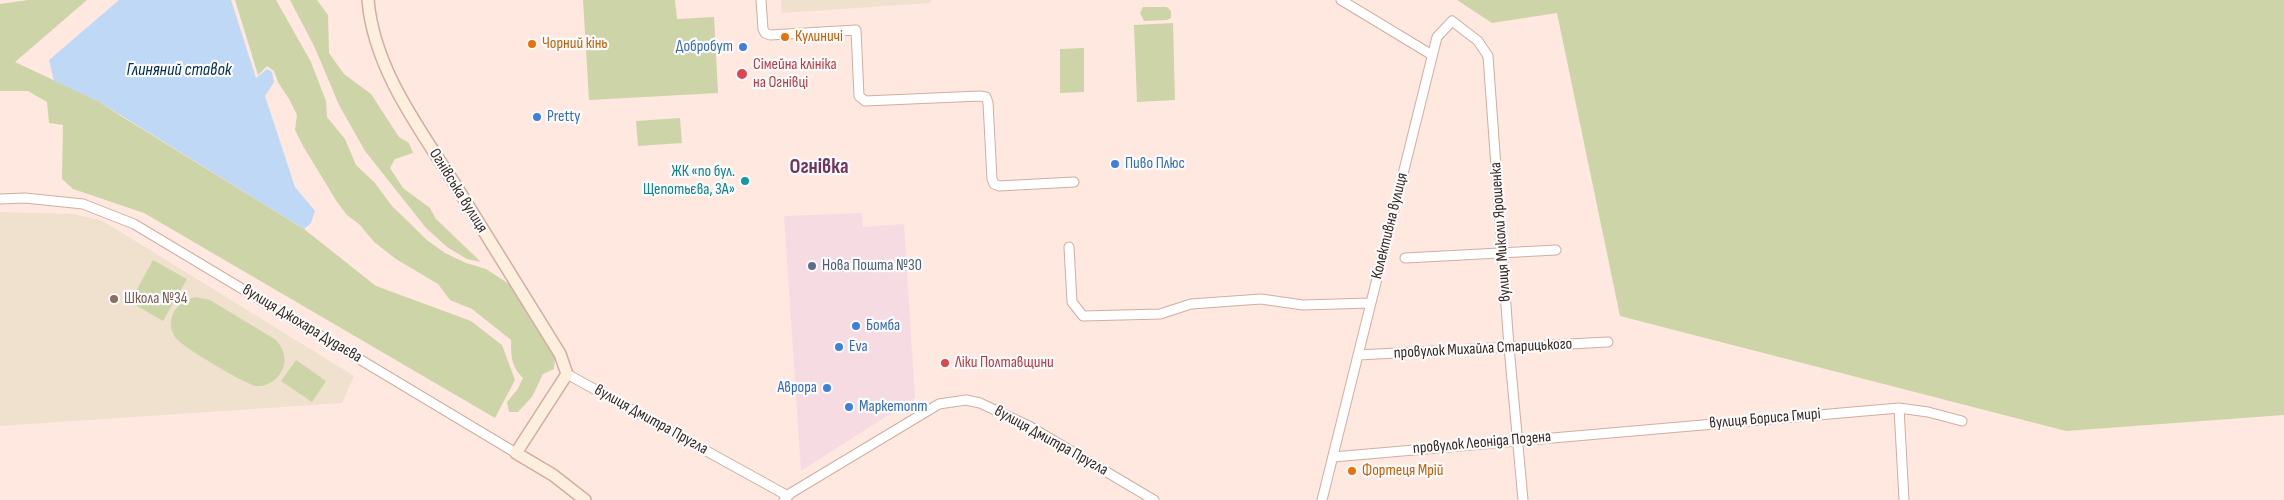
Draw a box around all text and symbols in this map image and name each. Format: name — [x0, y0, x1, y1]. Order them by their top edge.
place label: Кулиничі — [795, 27, 843, 47]
marker: Кулиничі — [779, 31, 791, 43]
place label: Чорний кінь — [542, 34, 608, 54]
place label: Добробут — [676, 37, 733, 57]
marker: Чорний кінь — [526, 38, 538, 50]
marker: Добробут — [737, 41, 749, 53]
place label: Сімейна клініка на Огнівці — [753, 55, 837, 93]
water label: Глиняний ставок — [127, 59, 231, 81]
marker: Сімейна клініка на Огнівці — [735, 67, 749, 81]
place label: Pretty — [547, 107, 580, 127]
marker: Pretty — [531, 111, 543, 123]
street label: Огнівська вулиця — [425, 145, 491, 237]
place label: Пиво Плюс — [1125, 154, 1185, 174]
district label: Огнівка — [789, 155, 849, 181]
marker: Пиво Плюс — [1109, 158, 1121, 170]
street label: вулиця Миколи Ярошенка — [1487, 161, 1515, 303]
place label: ЖК «по бул. Щепотьєва, 3А» — [643, 162, 735, 200]
street label: Колективна вулиця — [1368, 171, 1412, 281]
marker: ЖК «по бул. Щепотьєва, 3А» — [739, 175, 751, 187]
place label: Нова Пошта №30 — [822, 256, 922, 276]
marker: Нова Пошта №30 — [806, 260, 818, 272]
street label: вулиця Джохара Дудаєва — [239, 281, 365, 367]
place label: Школа №34 — [124, 289, 187, 309]
marker: Школа №34 — [108, 293, 120, 305]
place label: Бомба — [866, 316, 900, 336]
marker: Бомба — [850, 320, 862, 332]
street label: провулок Михайла Старицького — [1393, 335, 1573, 363]
place label: Eva — [849, 337, 868, 357]
marker: Eva — [833, 341, 845, 353]
place label: Ліки Полтавщини — [955, 353, 1054, 373]
marker: Ліки Полтавщини — [939, 357, 951, 369]
place label: Аврора — [778, 378, 817, 398]
street label: вулиця Дмитра Пругла — [591, 381, 711, 459]
marker: Аврора — [821, 382, 833, 394]
place label: Маркетопт — [859, 397, 928, 417]
marker: Маркетопт — [843, 401, 855, 413]
street label: вулиця Дмитра Пругла — [991, 402, 1111, 480]
street label: вулиця Бориса Гмирі — [1709, 405, 1821, 433]
street label: провулок Леоніда Позена — [1412, 427, 1552, 459]
place label: Фортеця Мрій — [1362, 461, 1444, 481]
marker: Фортеця Мрій — [1346, 465, 1358, 477]

